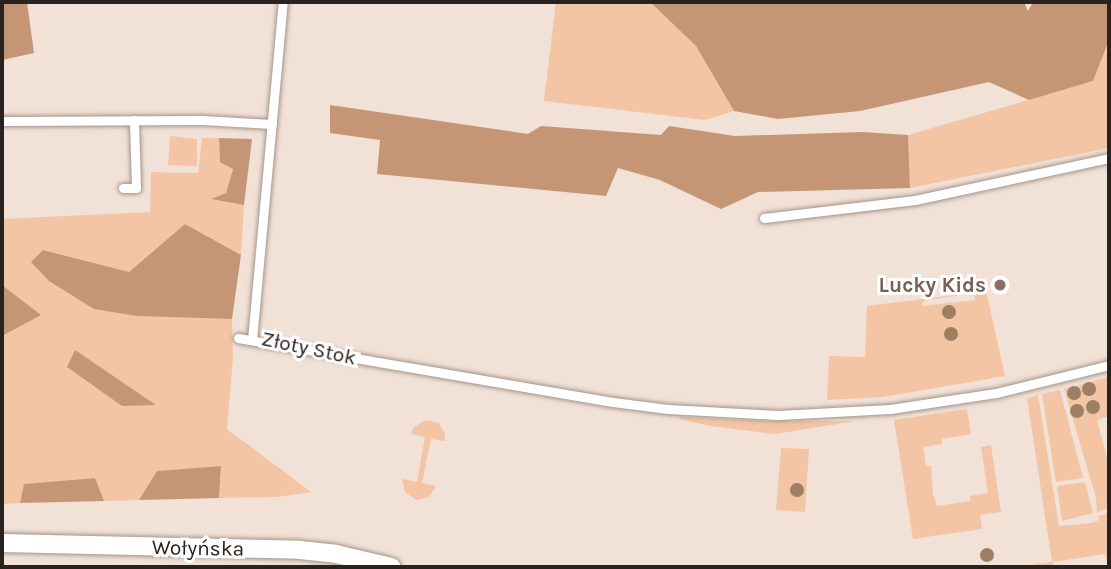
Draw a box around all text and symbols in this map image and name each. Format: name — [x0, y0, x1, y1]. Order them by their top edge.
place label: Lucky Kids — [879, 272, 986, 298]
marker: Lucky Kids — [992, 277, 1008, 293]
street label: Złoty Stok — [259, 326, 359, 370]
street label: Wołyńska — [152, 535, 244, 561]

